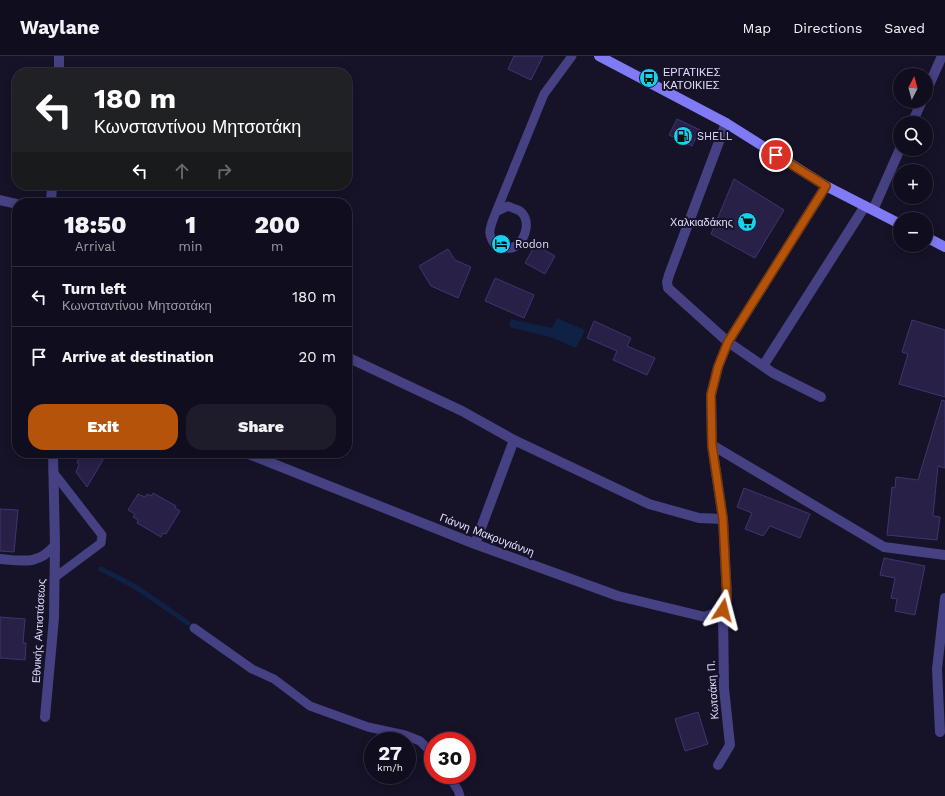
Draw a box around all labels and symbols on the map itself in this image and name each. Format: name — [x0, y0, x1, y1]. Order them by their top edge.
place label: ΕΡΓΑΤΙΚΕΣ ΚΑΤΟΙΚΙΕΣ — [663, 66, 721, 92]
bus stop icon: ΕΡΓΑΤΙΚΕΣ ΚΑΤΟΙΚΙΕΣ — [638, 67, 660, 89]
north arrow — [893, 68, 933, 108]
fuel station icon: SHELL — [672, 125, 694, 147]
place label: SHELL — [697, 130, 733, 143]
pin — [759, 138, 793, 172]
supermarket icon: Χαλκιαδάκης — [736, 211, 758, 233]
place label: Χαλκιαδάκης — [670, 216, 733, 229]
hotel icon: Rodon — [490, 233, 512, 255]
place label: Rodon — [515, 238, 549, 251]
street label: Γιάννη Μακρυγιάννη — [438, 511, 536, 559]
street label: Εθνικής Αντιστάσεως — [30, 579, 48, 683]
position arrow — [702, 589, 744, 631]
street label: Κωτσάκη Π. — [704, 660, 722, 720]
speed limit sign: 30 — [424, 732, 476, 784]

